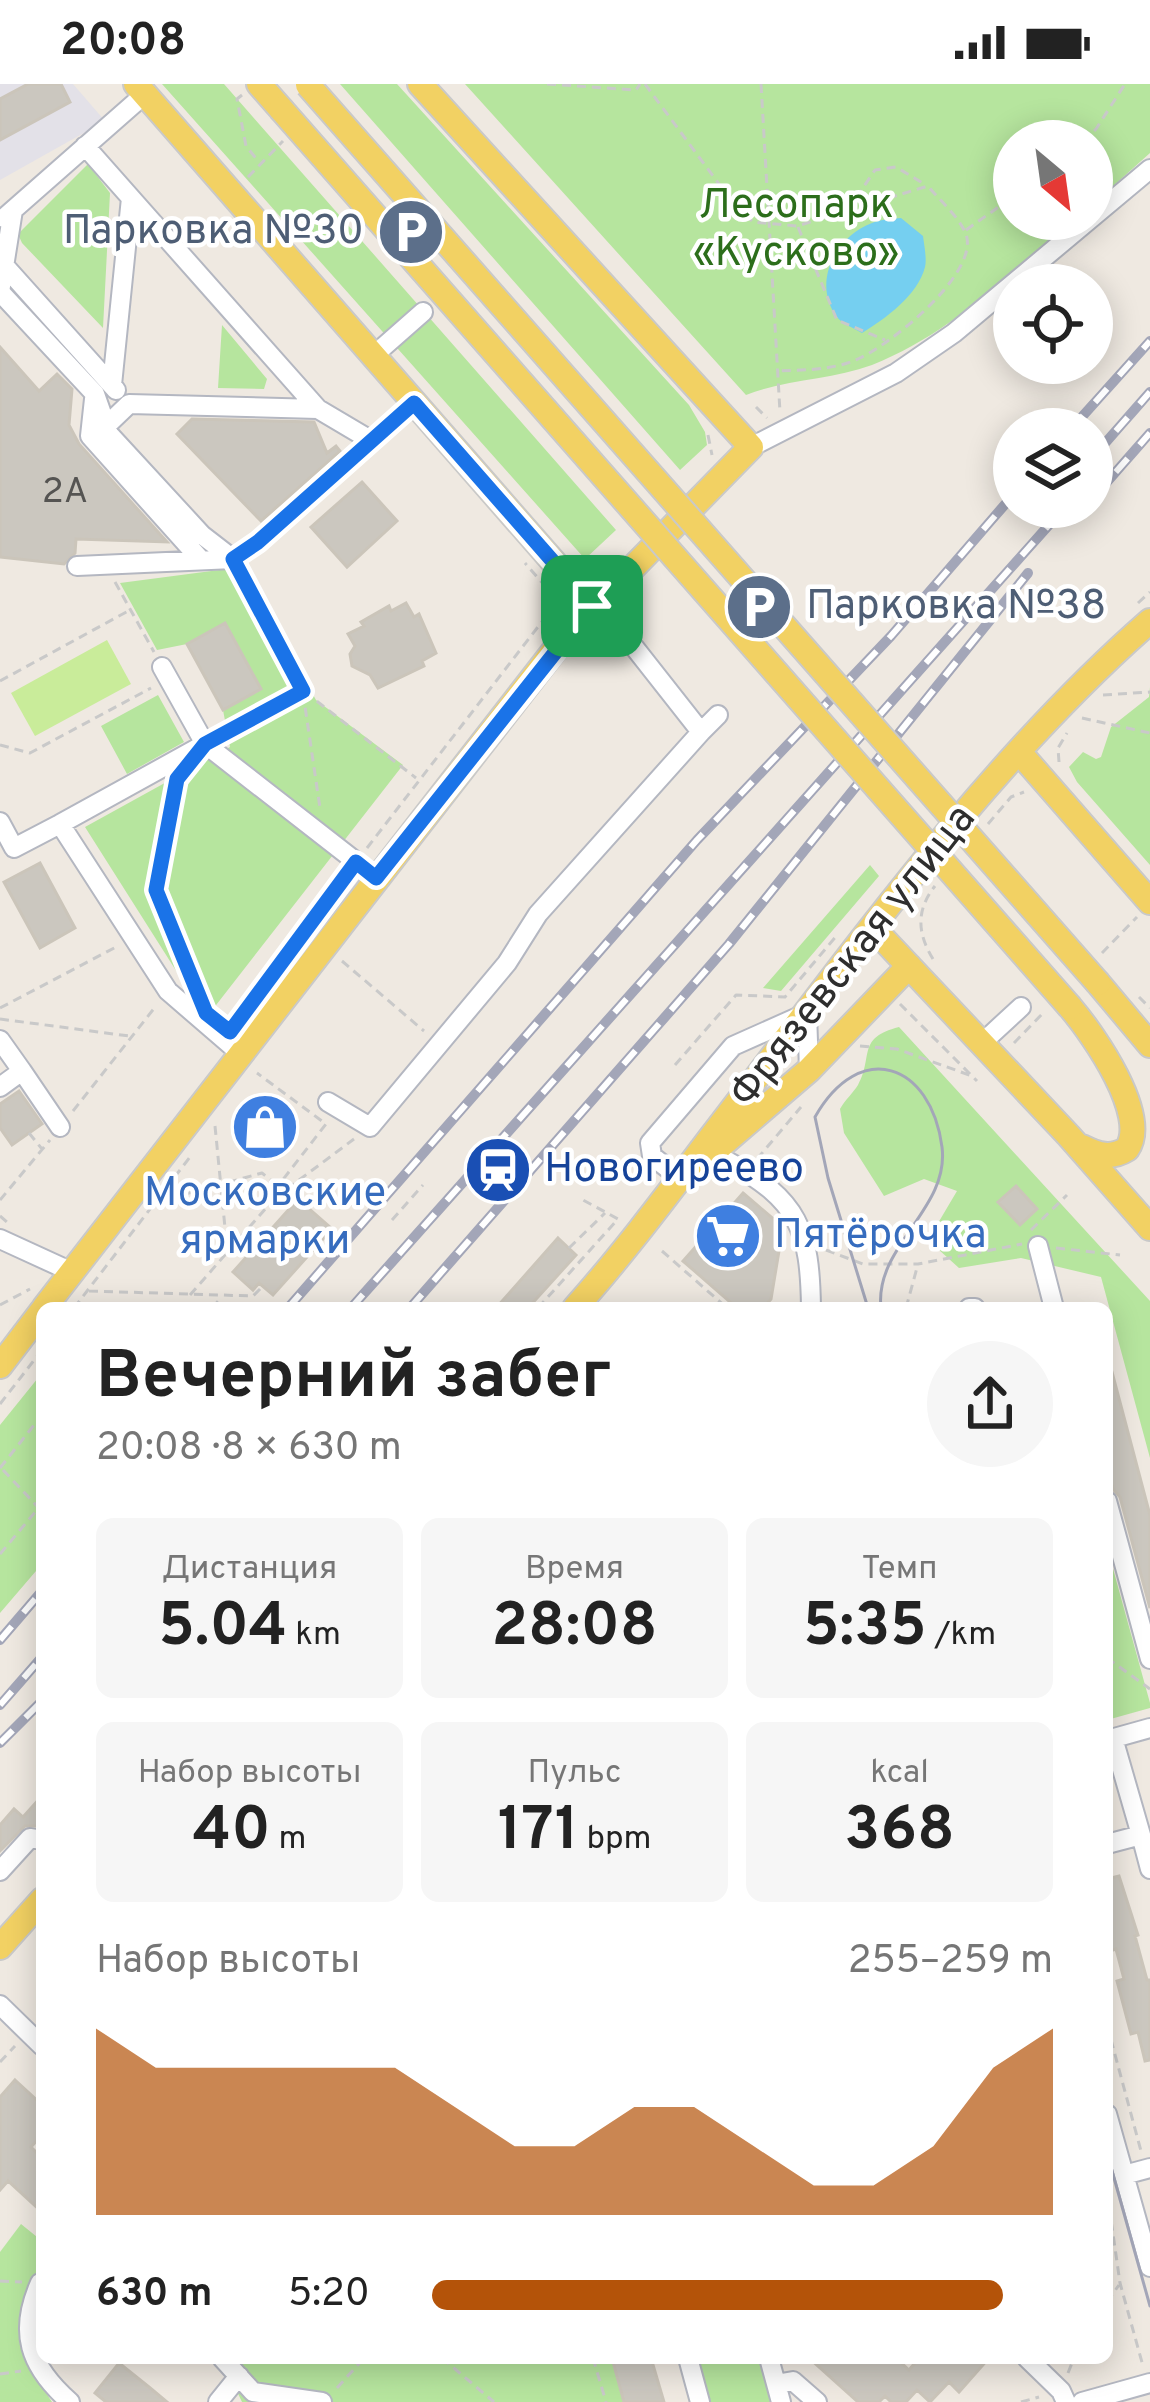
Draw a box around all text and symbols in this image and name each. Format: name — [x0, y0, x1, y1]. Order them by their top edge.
text: 20:08 — [60, 14, 186, 71]
north arrow — [993, 120, 1113, 240]
map controls — [993, 120, 1113, 528]
park label: Лесопарк «Кусково» — [693, 180, 899, 281]
parking icon: Парковка №30 — [376, 197, 446, 267]
place label: Парковка №30 — [63, 206, 364, 259]
button: locate — [993, 264, 1113, 384]
button: layers — [993, 408, 1113, 528]
house number: 2А — [42, 470, 88, 516]
pin — [541, 555, 643, 657]
parking icon: Парковка №38 — [724, 572, 794, 642]
icon: arrive — [559, 573, 625, 639]
place label: Парковка №38 — [806, 581, 1107, 634]
street label: Фрязевская улица — [719, 795, 989, 1119]
shop icon: Московские ярмарки — [230, 1092, 300, 1162]
station icon: Новогиреево — [463, 1135, 533, 1205]
place label: Новогиреево — [544, 1144, 804, 1197]
place label: Московские ярмарки — [144, 1168, 386, 1269]
supermarket icon: Пятёрочка — [693, 1201, 763, 1271]
place label: Пятёрочка — [774, 1210, 987, 1263]
text: Вечерний забег — [96, 1338, 611, 1421]
button: share — [927, 1341, 1053, 1467]
text: 20:08 · 8 × 630 m — [96, 1425, 402, 1474]
text: Дистанция — [162, 1549, 337, 1591]
text: Время — [525, 1549, 624, 1591]
text: Темп — [862, 1549, 937, 1591]
text: 5.04 — [158, 1591, 287, 1667]
text: 28:08 — [491, 1591, 658, 1667]
text: 5:35 — [803, 1591, 927, 1667]
text: km — [287, 1615, 341, 1657]
text: /km — [927, 1615, 996, 1657]
text: Набор высоты — [138, 1753, 361, 1795]
text: Пульс — [527, 1753, 622, 1795]
text: kcal — [870, 1753, 929, 1795]
text: 40 — [193, 1795, 271, 1871]
text: 171 — [498, 1795, 579, 1871]
text: 368 — [844, 1795, 955, 1871]
text: m — [271, 1819, 306, 1861]
text: bpm — [579, 1819, 651, 1861]
text: Набор высоты — [96, 1938, 360, 1987]
text: 255–259 m — [848, 1938, 1053, 1987]
text: 630 m — [96, 2271, 212, 2320]
text: 5:20 — [288, 2271, 370, 2320]

